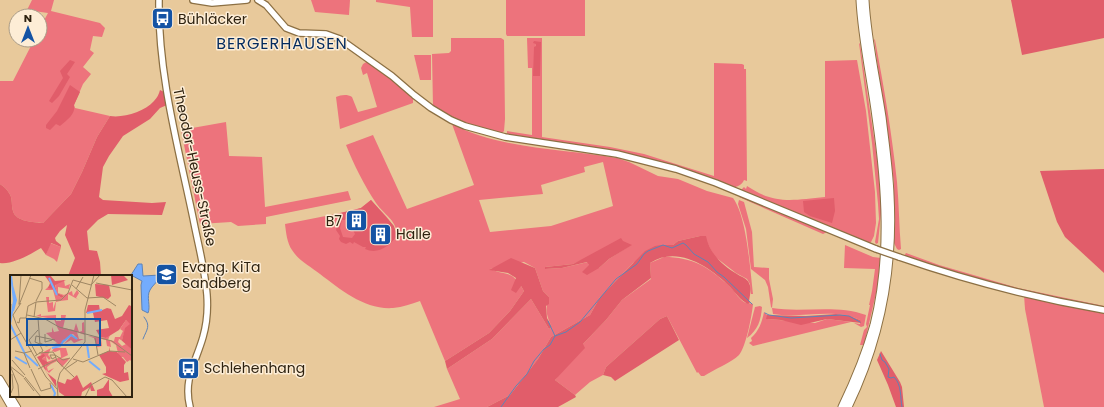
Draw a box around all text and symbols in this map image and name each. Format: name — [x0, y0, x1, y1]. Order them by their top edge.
bus stop icon: Bühläcker — [149, 6, 175, 32]
north arrow — [8, 8, 48, 48]
place label: Bühläcker — [178, 9, 247, 29]
text: N — [24, 10, 32, 26]
district label: BERGERHAUSEN — [216, 32, 348, 55]
street label: Theodor-Heuss-Straße — [168, 86, 222, 248]
building icon: B7 — [344, 208, 370, 234]
place label: B7 — [326, 211, 342, 231]
building icon: Halle — [367, 221, 393, 247]
place label: Halle — [396, 224, 431, 244]
place label: Evang. KiTa Sandberg — [182, 257, 260, 293]
school or university icon: Evang. KiTa Sandberg — [154, 262, 180, 288]
inset map — [10, 275, 132, 397]
bus stop icon: Schlehenhang — [175, 355, 201, 381]
place label: Schlehenhang — [204, 358, 305, 378]

